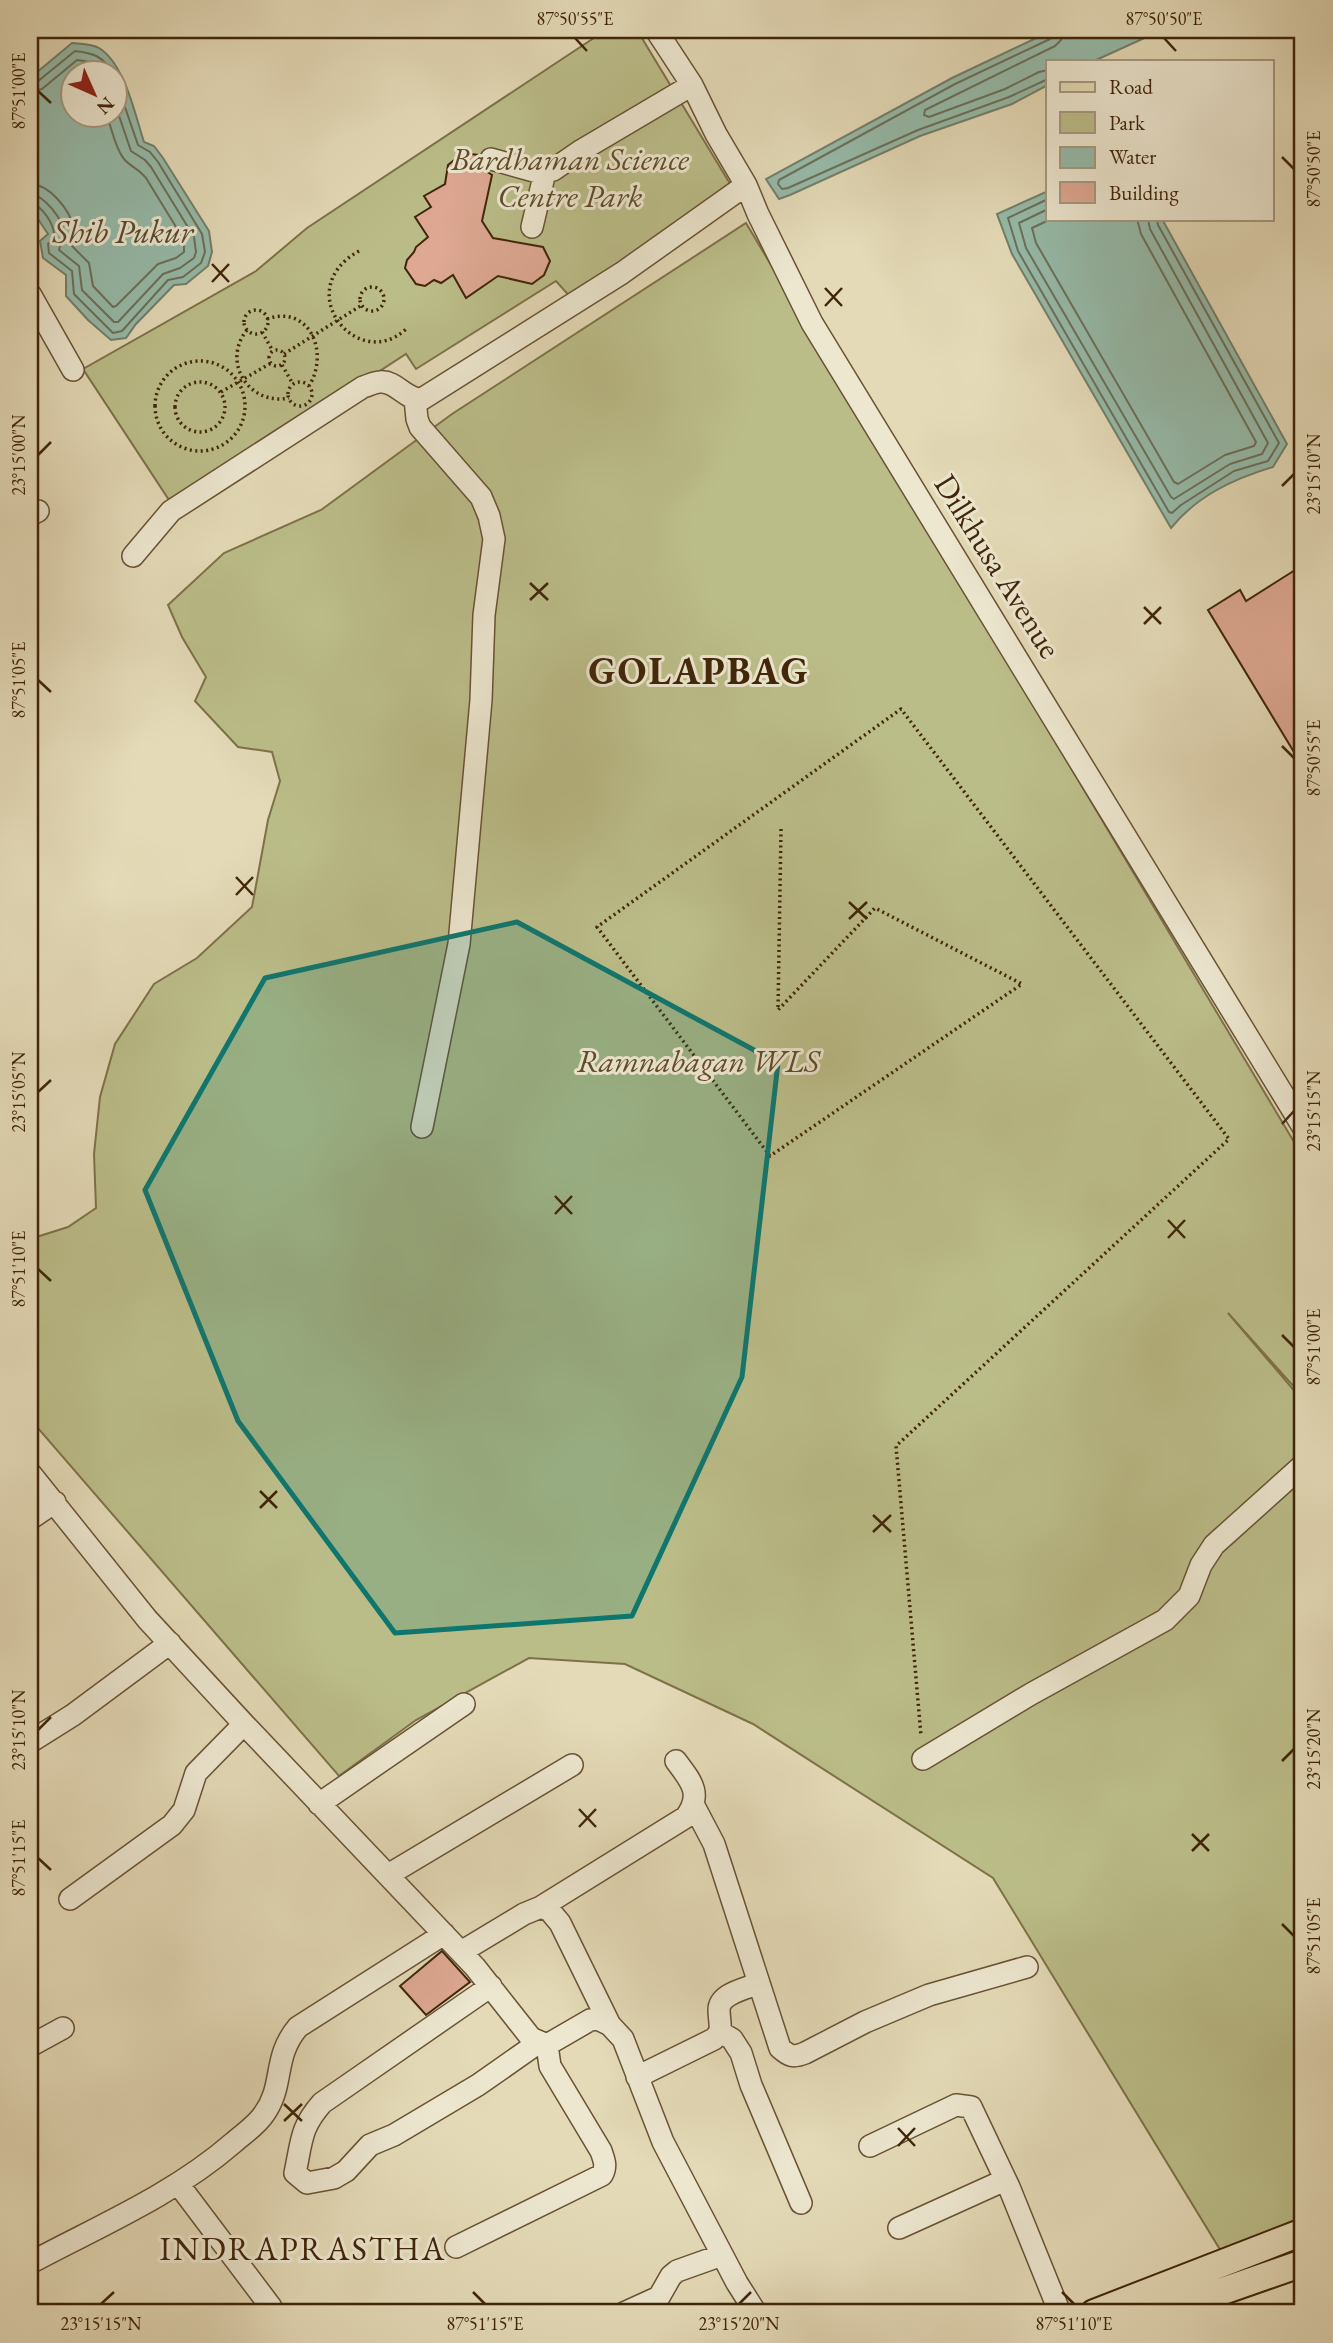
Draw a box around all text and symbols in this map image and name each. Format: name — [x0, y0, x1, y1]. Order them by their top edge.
text: 87°50'55"E — [537, 7, 613, 30]
text: 87°50'50"E — [1126, 7, 1202, 30]
text: 87°51'00"E — [7, 53, 30, 129]
north arrow — [60, 60, 130, 130]
legend — [1046, 60, 1274, 220]
text: Road — [1109, 73, 1153, 100]
text: N — [91, 91, 120, 120]
text: Park — [1109, 109, 1146, 136]
text: 87°50'50"E — [1302, 131, 1325, 207]
park label: Bardhaman Science Centre Park — [450, 138, 690, 217]
text: Water — [1109, 143, 1156, 170]
text: Building — [1109, 179, 1179, 206]
water label: Shib Pukur — [52, 210, 195, 253]
text: 23°15'00"N — [7, 414, 30, 495]
text: 23°15'10"N — [1302, 433, 1325, 514]
street label: Dilkhusa Avenue — [925, 466, 1071, 666]
text: 87°51'05"E — [7, 642, 30, 718]
district label: GOLAPBAG — [588, 646, 810, 695]
text: 87°50'55"E — [1302, 720, 1325, 796]
park label: Ramnabagan WLS — [577, 1040, 821, 1082]
text: 23°15'05"N — [7, 1051, 30, 1132]
text: 23°15'15"N — [1302, 1070, 1325, 1151]
text: 87°51'10"E — [7, 1231, 30, 1307]
text: 87°51'00"E — [1302, 1309, 1325, 1385]
text: 23°15'10"N — [7, 1689, 30, 1770]
text: 23°15'20"N — [1302, 1708, 1325, 1789]
text: 87°51'15"E — [7, 1820, 30, 1896]
text: 87°51'05"E — [1302, 1898, 1325, 1974]
district label: INDRAPRASTHA — [160, 2227, 446, 2270]
text: 23°15'15"N — [61, 2312, 142, 2335]
text: 87°51'15"E — [447, 2312, 523, 2335]
text: 23°15'20"N — [699, 2312, 780, 2335]
text: 87°51'10"E — [1036, 2312, 1112, 2335]

